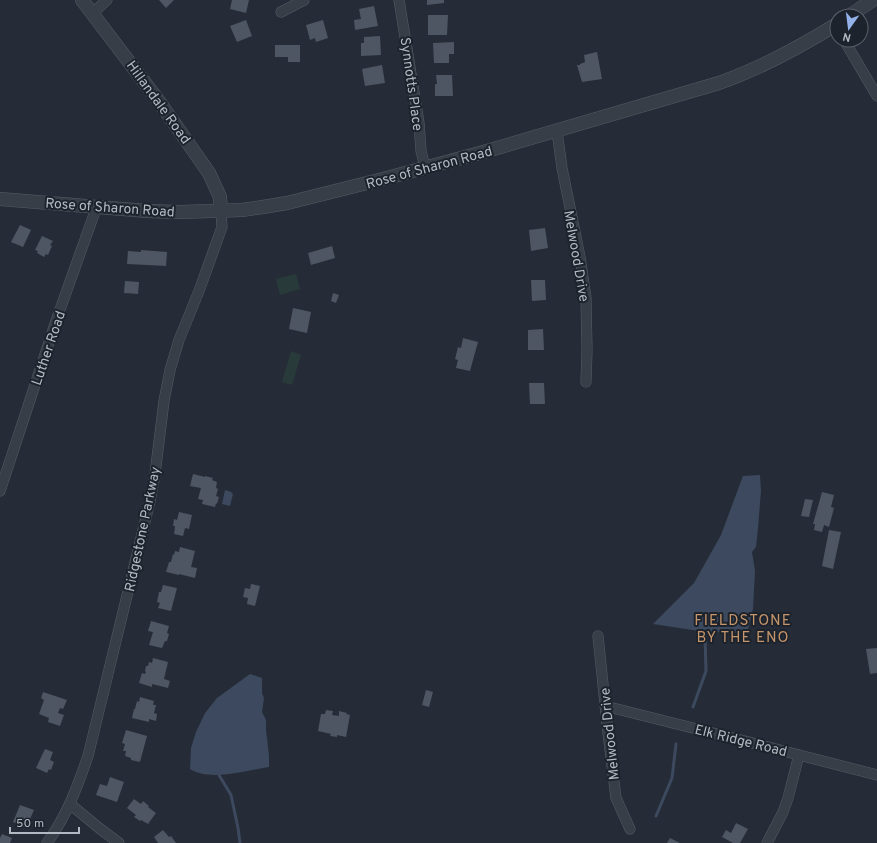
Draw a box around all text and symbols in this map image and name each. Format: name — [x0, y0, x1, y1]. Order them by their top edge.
north arrow — [829, 8, 869, 48]
text: N — [841, 29, 852, 44]
street label: Synnotts Place — [396, 36, 425, 132]
street label: Hillandale Road — [122, 58, 194, 148]
street label: Rose of Sharon Road — [364, 143, 494, 193]
street label: Rose of Sharon Road — [45, 195, 175, 222]
street label: Melwood Drive — [559, 209, 592, 303]
street label: Luther Road — [29, 309, 70, 388]
street label: Ridgestone Parkway — [122, 465, 165, 593]
district label: FIELDSTONE BY THE ENO — [694, 612, 792, 648]
street label: Melwood Drive — [597, 687, 624, 781]
street label: Elk Ridge Road — [693, 722, 789, 761]
scale bar — [10, 809, 79, 835]
text: 50 m — [16, 816, 44, 832]

